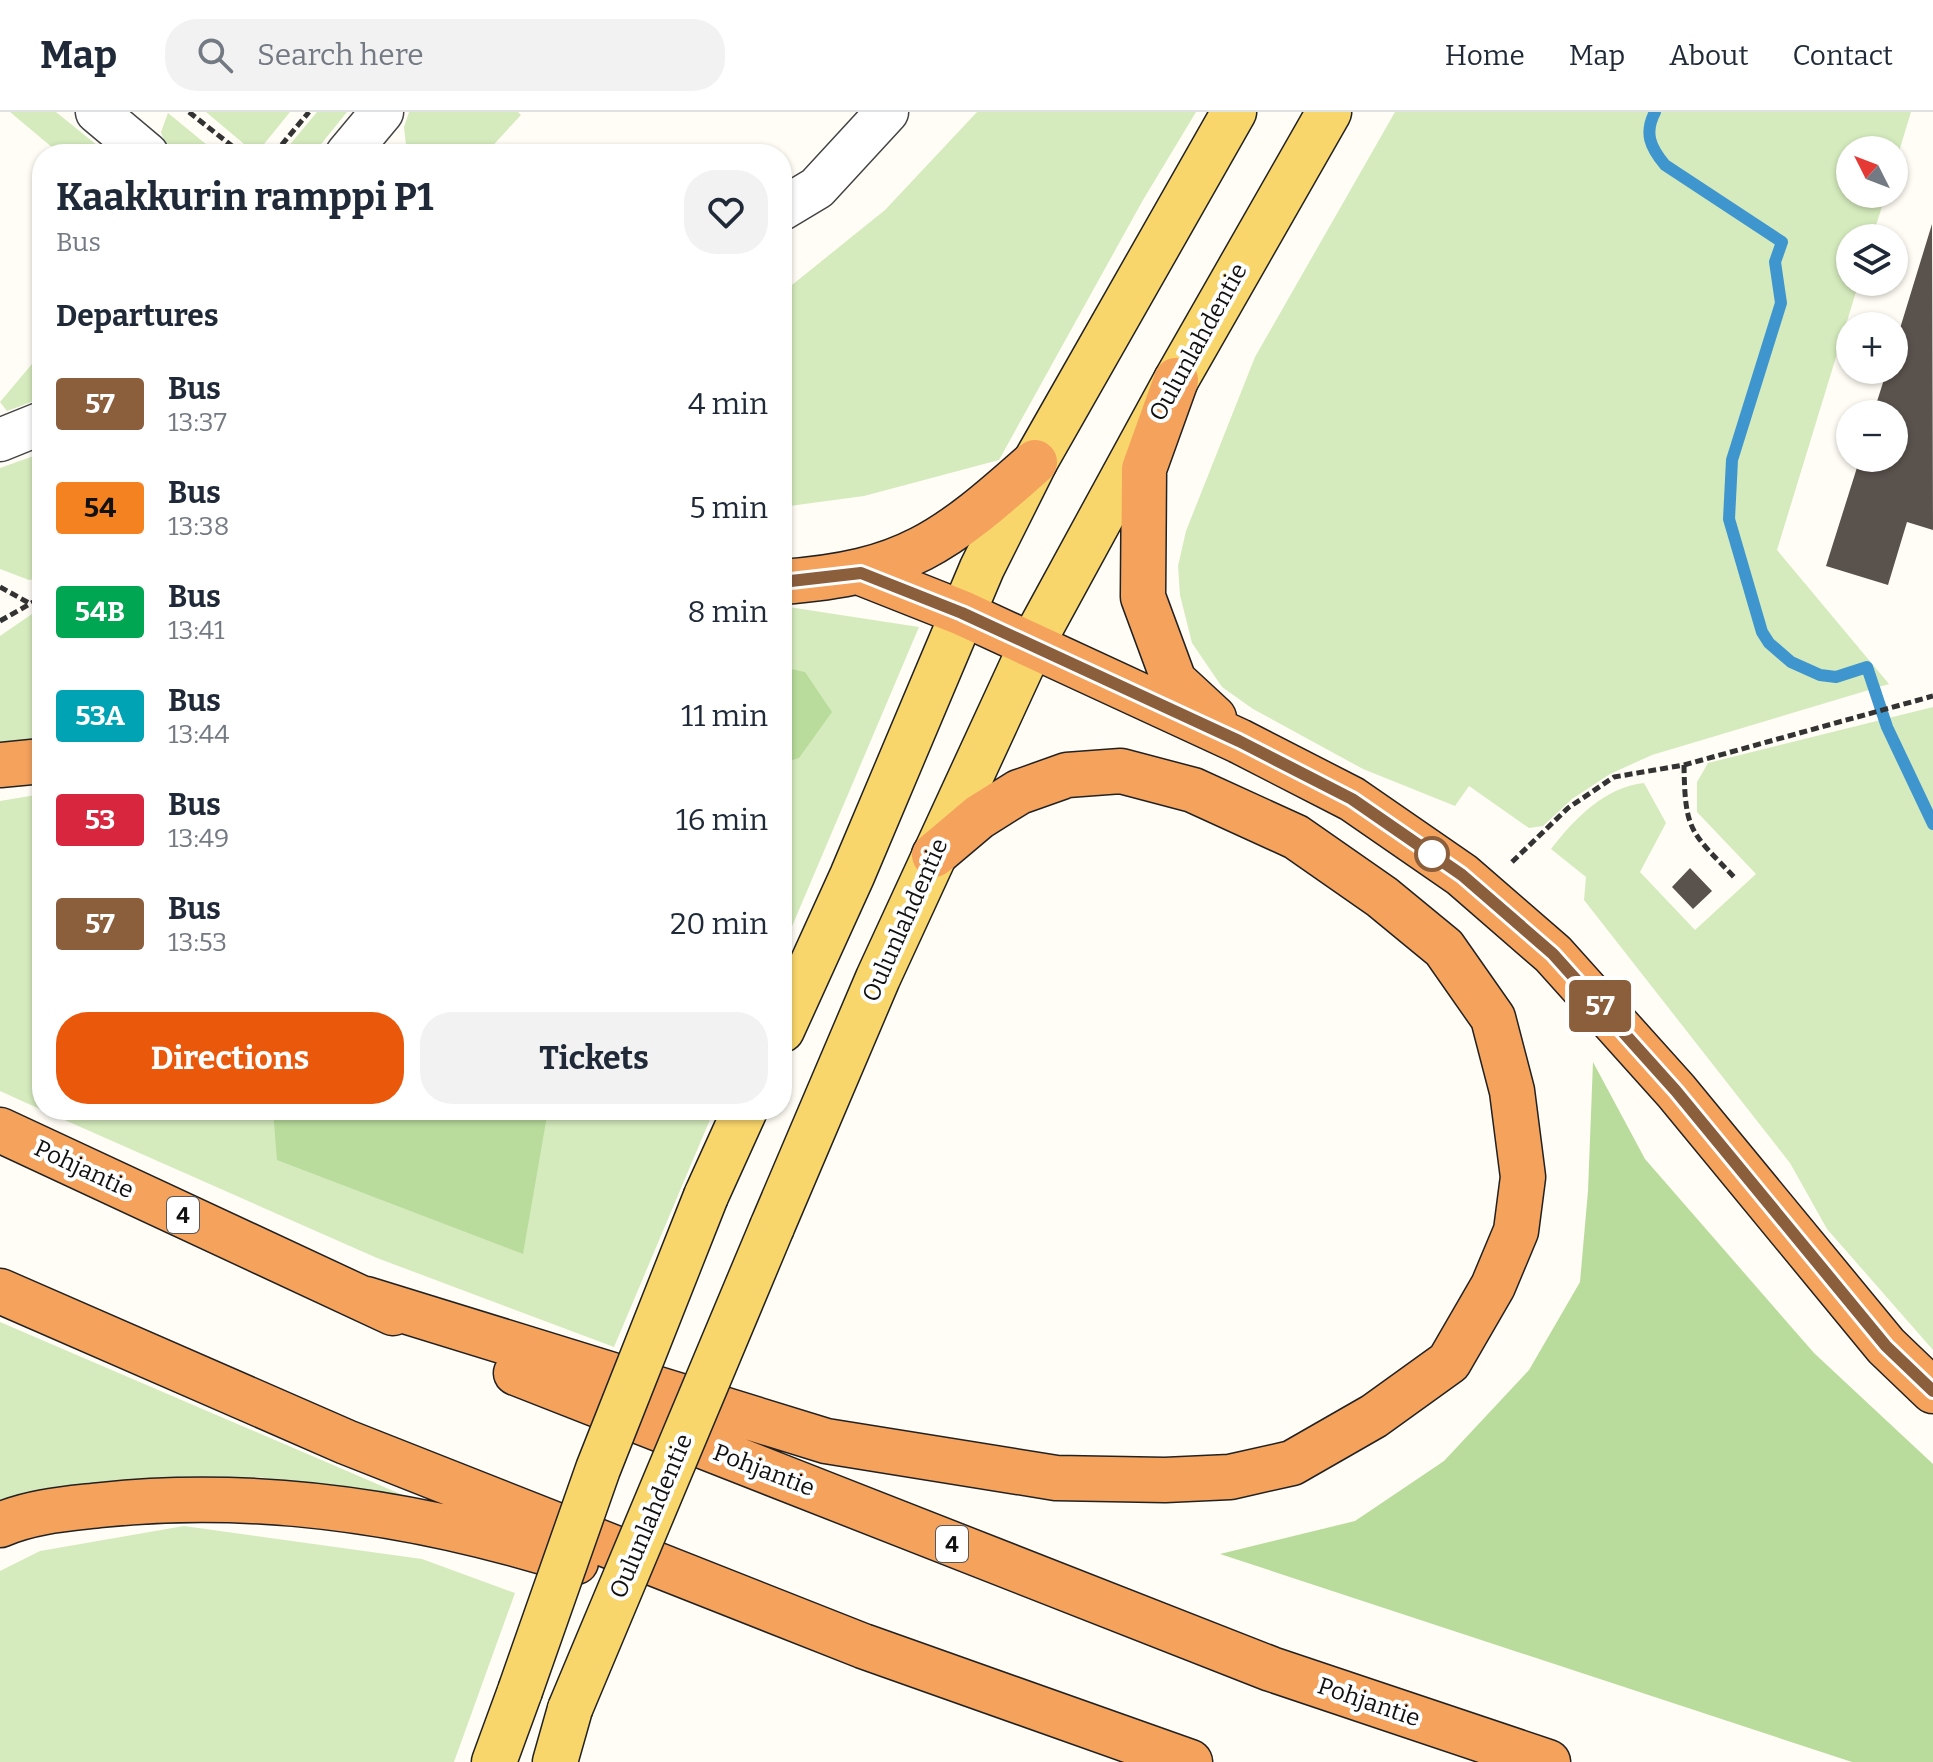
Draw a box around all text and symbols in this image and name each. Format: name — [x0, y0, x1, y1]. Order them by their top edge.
search box — [165, 19, 725, 91]
text: Map — [40, 32, 117, 78]
icon: search — [193, 33, 237, 77]
text: Search here — [257, 37, 424, 73]
text: Home — [1445, 39, 1525, 72]
text: Map — [1569, 39, 1625, 72]
text: About — [1669, 39, 1749, 72]
text: Contact — [1793, 39, 1893, 72]
north arrow — [1836, 136, 1908, 208]
map controls — [1836, 136, 1908, 472]
button: heart — [684, 170, 768, 254]
text: Kaakkurin ramppi P1 — [56, 174, 433, 220]
button: layers — [1836, 224, 1908, 296]
text: Bus — [56, 227, 101, 258]
street label: Oulunlahdentie — [1143, 258, 1253, 426]
text: Departures — [56, 298, 219, 334]
button: + — [1836, 312, 1908, 384]
text: Bus — [168, 371, 221, 407]
text: 4 min — [688, 386, 768, 422]
text: 57 — [85, 387, 115, 420]
button: − — [1836, 400, 1908, 472]
text: 13:37 — [168, 407, 227, 438]
text: Bus — [168, 475, 221, 511]
text: 5 min — [689, 490, 768, 526]
text: 54 — [84, 491, 116, 524]
text: 13:38 — [168, 511, 229, 542]
text: Bus — [168, 579, 221, 615]
text: 8 min — [687, 594, 768, 630]
text: 54B — [75, 595, 125, 628]
text: 13:41 — [168, 615, 225, 646]
text: Bus — [168, 683, 221, 719]
text: 11 min — [681, 698, 768, 734]
text: 53A — [75, 699, 125, 732]
text: 13:44 — [168, 719, 229, 750]
text: Bus — [168, 787, 221, 823]
text: 16 min — [676, 802, 768, 838]
text: 53 — [85, 803, 115, 836]
text: 13:49 — [168, 823, 229, 854]
street label: Oulunlahdentie — [856, 834, 954, 1006]
unlabelled marker — [1415, 837, 1449, 871]
text: Bus — [168, 891, 221, 927]
text: 20 min — [670, 906, 768, 942]
text: 57 — [85, 907, 115, 940]
text: 13:53 — [168, 927, 227, 958]
line badge: 57 — [1564, 980, 1636, 1032]
text: 57 — [1585, 989, 1615, 1022]
button: Directions — [56, 1012, 404, 1104]
button: Tickets — [420, 1012, 768, 1104]
street label: Pohjantie — [30, 1134, 138, 1204]
road number: 4 — [167, 1197, 199, 1233]
street label: Oulunlahdentie — [604, 1430, 698, 1602]
street label: Pohjantie — [709, 1438, 819, 1502]
road number: 4 — [936, 1526, 968, 1562]
street label: Pohjantie — [1314, 1671, 1424, 1733]

